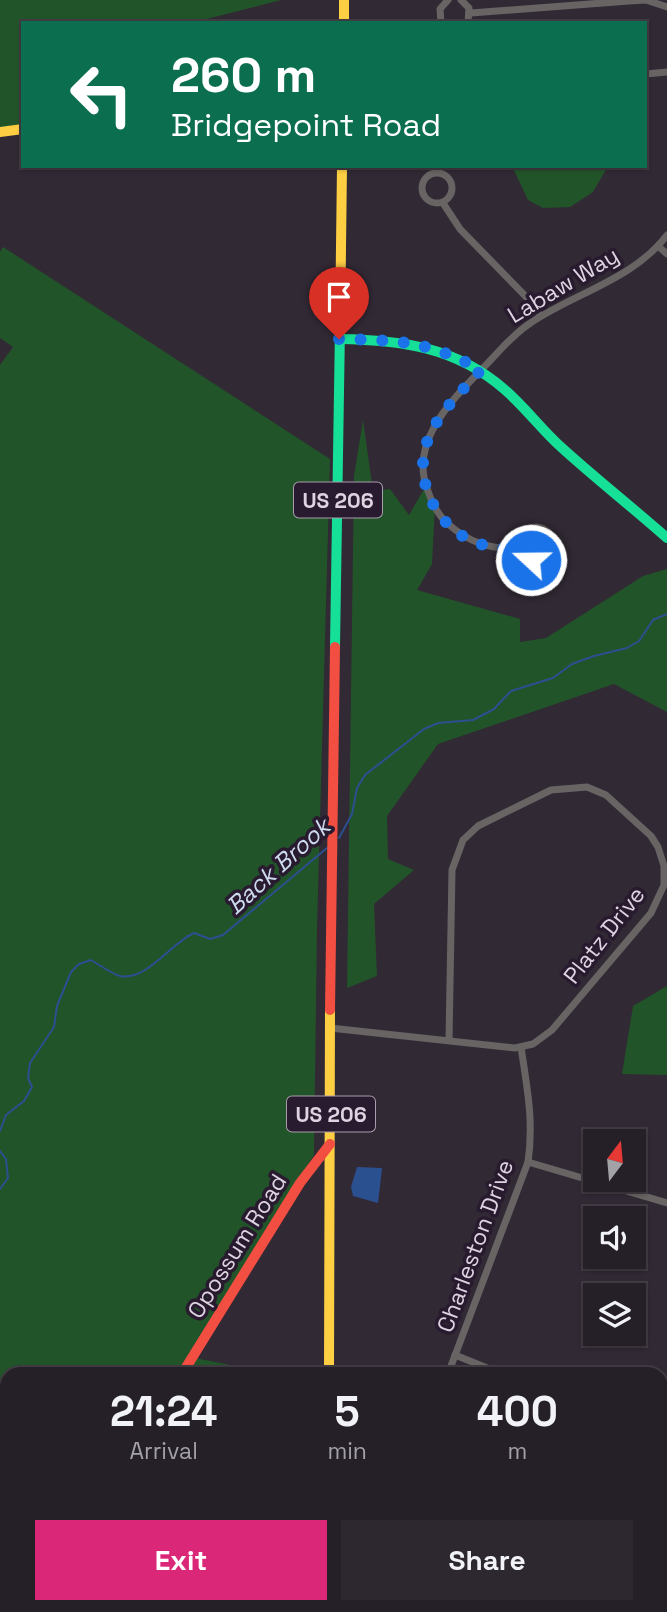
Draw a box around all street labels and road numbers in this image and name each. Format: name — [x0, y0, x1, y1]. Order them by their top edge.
street label: Labaw Way — [502, 240, 624, 330]
road number: US 206 — [294, 482, 382, 518]
street label: Platz Drive — [557, 880, 651, 990]
road number: US 206 — [287, 1096, 375, 1132]
street label: Charleston Drive — [430, 1156, 520, 1336]
street label: Opossum Road — [181, 1168, 293, 1324]

